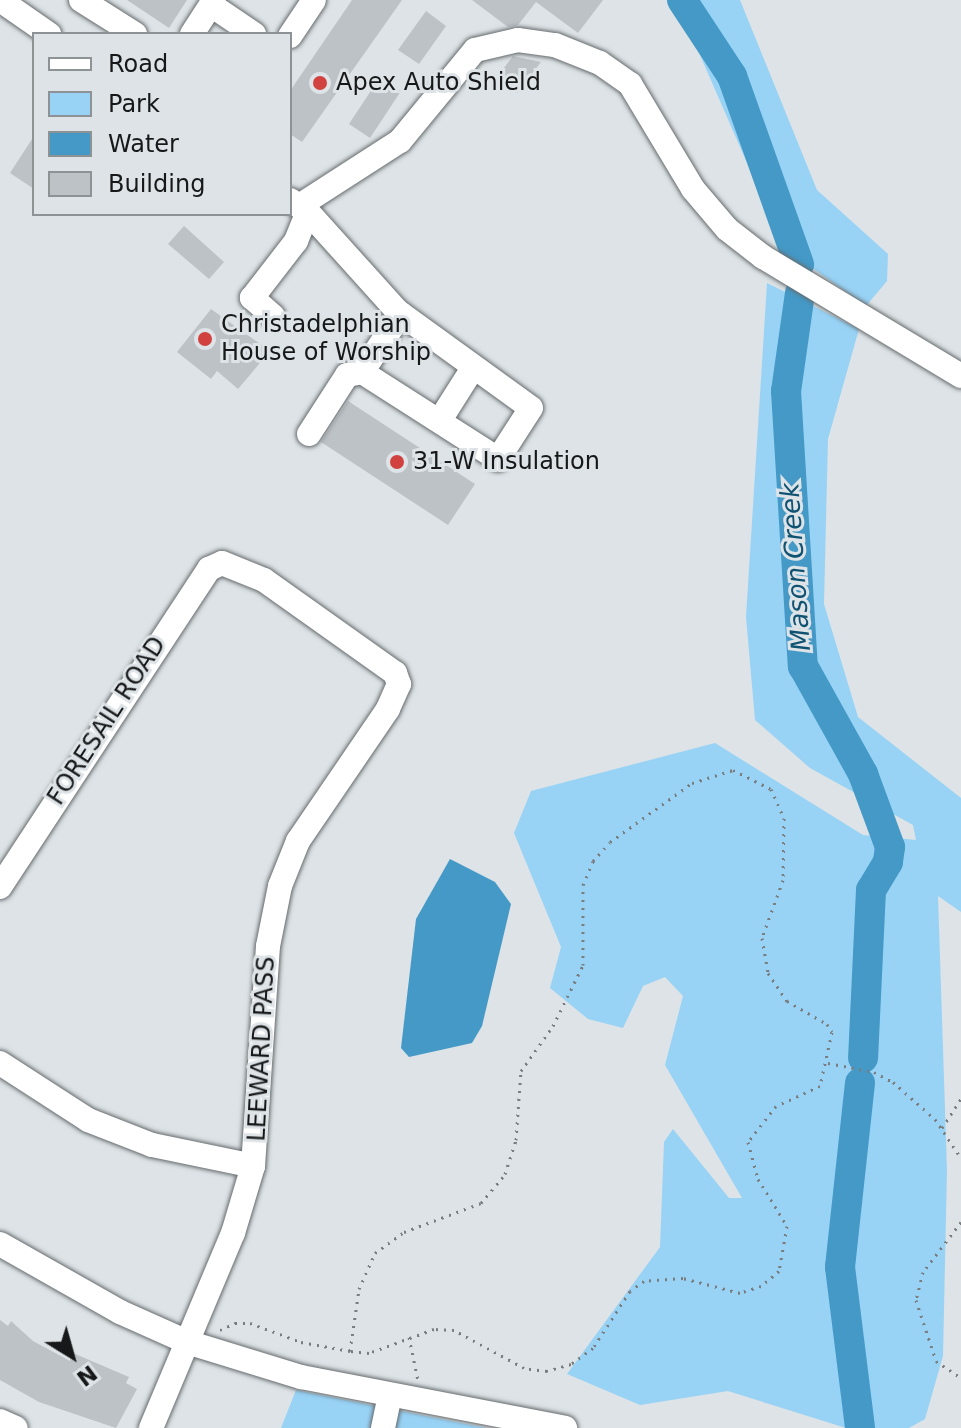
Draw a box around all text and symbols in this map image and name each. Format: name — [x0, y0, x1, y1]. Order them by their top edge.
legend — [32, 32, 292, 216]
text: Road — [108, 50, 168, 78]
place label: Apex Auto Shield — [336, 69, 541, 97]
marker: Apex Auto Shield — [311, 74, 329, 92]
text: Park — [108, 90, 160, 118]
text: Water — [108, 130, 179, 158]
text: Building — [108, 170, 205, 198]
place label: Christadelphian House of Worship — [221, 311, 431, 367]
marker: Christadelphian House of Worship — [196, 330, 214, 348]
place label: 31-W Insulation — [413, 448, 600, 476]
marker: 31-W Insulation — [388, 453, 406, 471]
water label: Mason Creek — [775, 482, 817, 652]
street label: FORESAIL ROAD — [42, 631, 172, 811]
street label: LEEWARD PASS — [243, 956, 281, 1142]
north arrow — [32, 1316, 112, 1396]
text: N — [72, 1360, 102, 1391]

